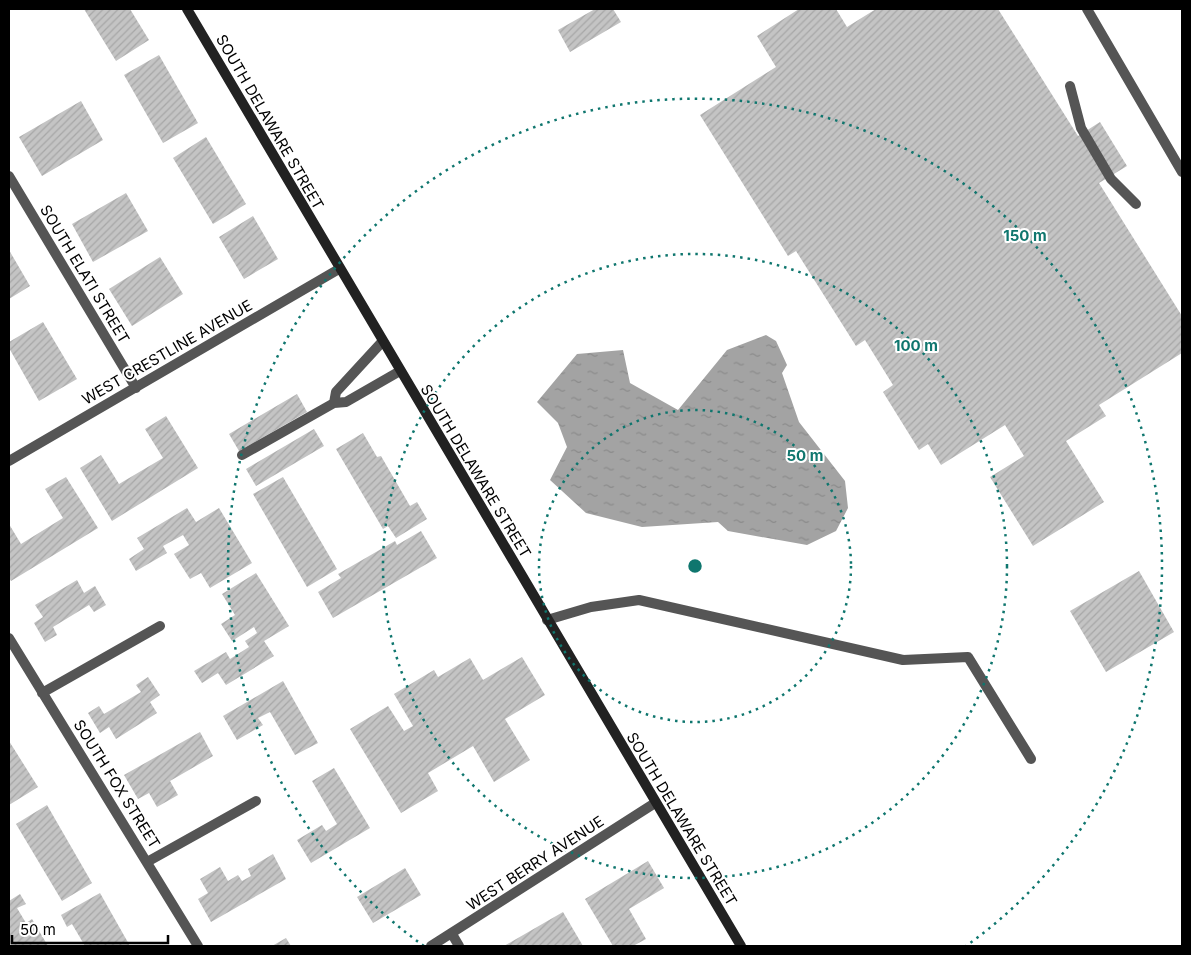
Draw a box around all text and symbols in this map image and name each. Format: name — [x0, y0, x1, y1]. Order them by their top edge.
street label: SOUTH DELAWARE STREET — [212, 31, 328, 213]
street label: SOUTH ELATI STREET — [36, 201, 134, 347]
text: 150 m — [1003, 226, 1047, 245]
street label: WEST CRESTLINE AVENUE — [78, 295, 256, 409]
text: 100 m — [894, 336, 938, 355]
street label: SOUTH DELAWARE STREET — [417, 381, 535, 561]
text: 50 m — [787, 446, 823, 465]
centre of rings — [686, 557, 704, 575]
street label: SOUTH FOX STREET — [70, 716, 164, 852]
street label: SOUTH DELAWARE STREET — [623, 729, 741, 909]
street label: WEST BERRY AVENUE — [463, 812, 607, 914]
scale bar — [12, 912, 169, 944]
text: 50 m — [20, 920, 56, 939]

